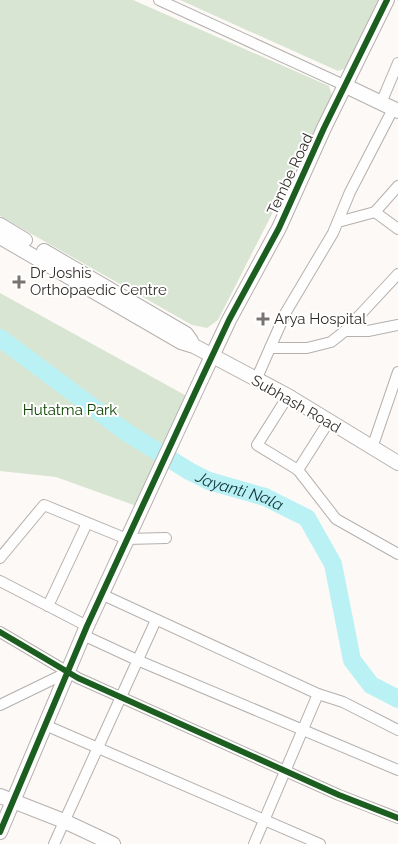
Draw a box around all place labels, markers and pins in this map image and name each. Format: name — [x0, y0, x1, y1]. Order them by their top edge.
place label: Dr Joshis Orthopaedic Centre — [30, 264, 167, 299]
marker: Dr Joshis Orthopaedic Centre — [12, 275, 26, 289]
place label: Arya Hospital — [274, 310, 367, 328]
marker: Arya Hospital — [256, 312, 270, 326]

